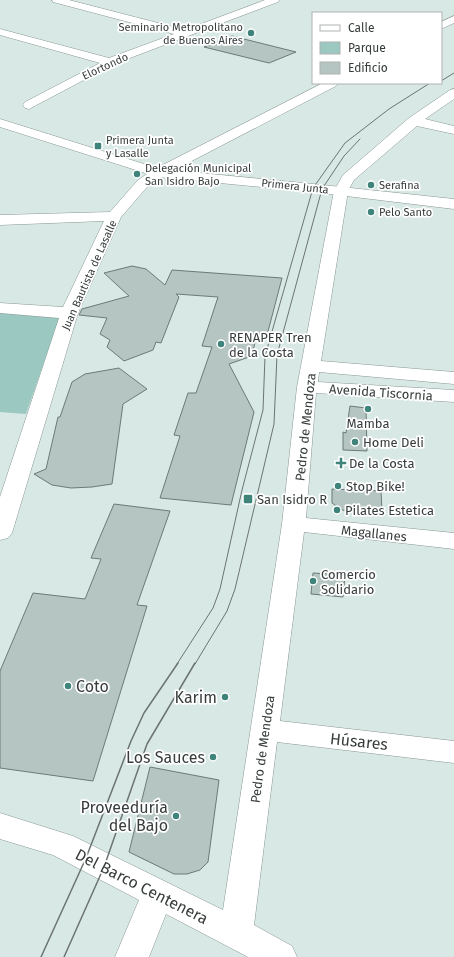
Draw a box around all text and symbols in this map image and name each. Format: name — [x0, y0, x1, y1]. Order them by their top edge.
legend — [312, 12, 442, 84]
place label: Seminario Metropolitano de Buenos Aires — [118, 21, 243, 47]
text: Calle — [348, 21, 375, 35]
marker: Seminario Metropolitano de Buenos Aires — [246, 28, 256, 38]
text: Parque — [348, 41, 386, 55]
street label: Elortondo — [80, 50, 130, 83]
text: Edificio — [348, 61, 388, 75]
place label: Primera Junta y Lasalle — [106, 134, 174, 160]
marker: Primera Junta y Lasalle — [93, 141, 103, 151]
place label: Delegación Municipal San Isidro Bajo — [145, 162, 251, 188]
marker: Delegación Municipal San Isidro Bajo — [132, 169, 142, 179]
street label: Primera Junta — [261, 176, 329, 197]
place label: Serafina — [379, 179, 420, 192]
marker: Serafina — [366, 180, 376, 190]
place label: Pelo Santo — [379, 206, 432, 219]
marker: Pelo Santo — [366, 207, 376, 217]
street label: Juan Bautista de Lasalle — [59, 218, 120, 332]
place label: RENAPER Tren de la Costa — [229, 330, 312, 360]
marker: RENAPER Tren de la Costa — [216, 339, 226, 349]
street label: Pedro de Mendoza — [292, 372, 319, 482]
street label: Avenida Tiscornia — [329, 381, 433, 404]
marker: Mamba — [363, 404, 373, 414]
place label: Mamba — [347, 416, 390, 431]
place label: Home Deli — [363, 435, 424, 450]
marker: Home Deli — [350, 437, 360, 447]
place label: De la Costa — [349, 456, 415, 471]
marker: De la Costa — [336, 458, 346, 468]
place label: Stop Bike! — [346, 479, 405, 494]
marker: Stop Bike! — [333, 481, 343, 491]
place label: San Isidro R — [257, 492, 327, 507]
marker: San Isidro R — [242, 493, 254, 505]
place label: Pilates Estetica — [345, 503, 434, 518]
marker: Pilates Estetica — [332, 505, 342, 515]
street label: Magallanes — [340, 523, 408, 544]
place label: Comercio Solidario — [321, 567, 376, 597]
marker: Comercio Solidario — [308, 576, 318, 586]
place label: Coto — [76, 677, 109, 696]
marker: Coto — [63, 681, 73, 691]
place label: Karim — [175, 688, 217, 707]
marker: Karim — [220, 692, 230, 702]
street label: Pedro de Mendoza — [248, 694, 277, 804]
street label: Húsares — [329, 729, 389, 754]
place label: Los Sauces — [126, 748, 205, 767]
marker: Los Sauces — [208, 752, 218, 762]
place label: Proveeduría del Bajo — [81, 798, 168, 835]
marker: Proveeduría del Bajo — [171, 811, 181, 821]
street label: Del Barco Centenera — [72, 845, 211, 928]

